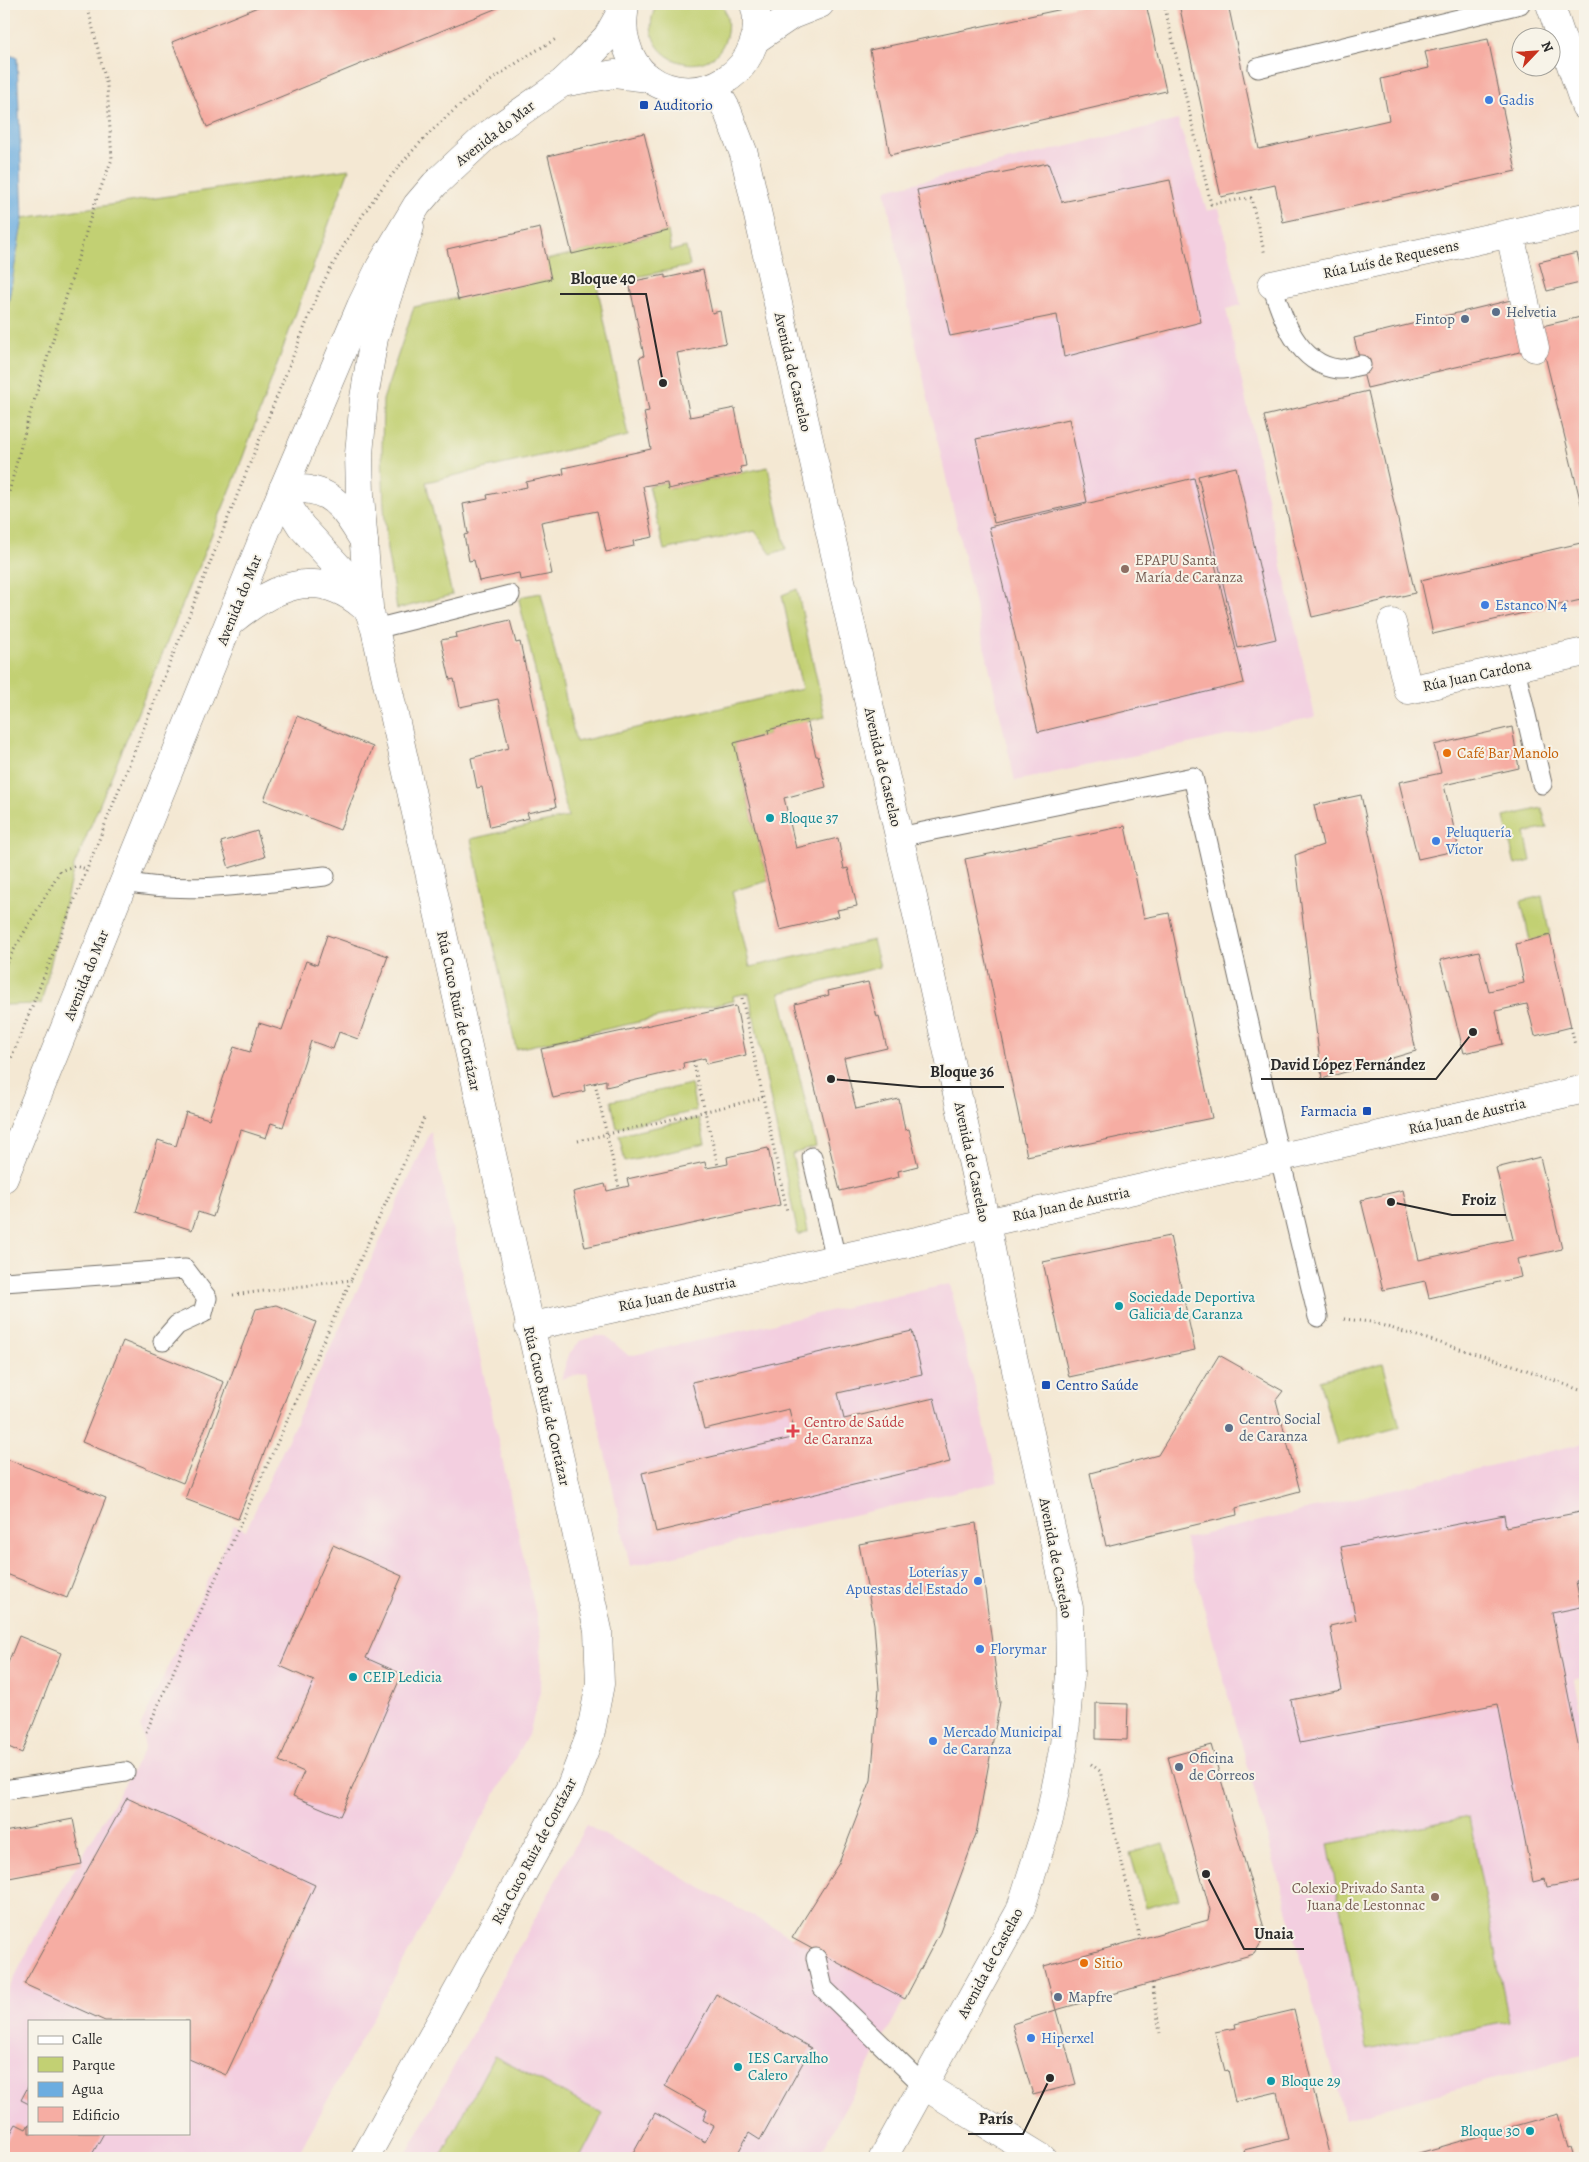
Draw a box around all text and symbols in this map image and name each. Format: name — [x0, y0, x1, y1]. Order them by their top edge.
north arrow — [1512, 28, 1562, 78]
text: N — [1537, 38, 1558, 55]
place label: Gadis — [1499, 90, 1534, 110]
marker: Gadis — [1483, 94, 1495, 106]
street label: Avenida do Mar — [450, 95, 539, 171]
place label: Auditorio — [653, 95, 713, 115]
marker: Auditorio — [638, 99, 650, 111]
street label: Rúa Luís de Requesens — [1321, 235, 1461, 283]
callout: Bloque 40 — [560, 263, 646, 294]
text: Bloque 40 — [570, 268, 636, 290]
place label: Helvetia — [1506, 302, 1557, 322]
marker: Helvetia — [1490, 306, 1502, 318]
street label: Avenida de Castelao — [769, 309, 816, 434]
place label: Fintop — [1415, 309, 1455, 329]
marker: Fintop — [1459, 313, 1471, 325]
place label: EPAPU Santa María de Caranza — [1135, 550, 1243, 587]
street label: Avenida do Mar — [211, 552, 266, 649]
marker: EPAPU Santa María de Caranza — [1119, 563, 1131, 575]
place label: Estanco N 4 — [1495, 595, 1567, 615]
marker: Estanco N 4 — [1479, 599, 1491, 611]
street label: Rúa Juan Cardona — [1421, 654, 1533, 696]
street label: Avenida de Castelao — [859, 704, 906, 829]
place label: Café Bar Manolo — [1457, 743, 1559, 763]
marker: Café Bar Manolo — [1441, 747, 1453, 759]
place label: Bloque 37 — [780, 808, 839, 828]
marker: Bloque 37 — [764, 812, 776, 824]
place label: Peluquería Víctor — [1445, 822, 1512, 859]
marker: Peluquería Víctor — [1430, 835, 1442, 847]
street label: Avenida do Mar — [58, 927, 113, 1024]
street label: Rúa Cuco Ruiz de Cortázar — [432, 929, 486, 1093]
callout: David López Fernández — [1261, 1048, 1436, 1079]
text: David López Fernández — [1270, 1054, 1426, 1076]
callout: Bloque 36 — [920, 1056, 1004, 1087]
text: Bloque 36 — [930, 1061, 995, 1083]
street label: Rúa Juan de Austria — [1406, 1093, 1528, 1139]
street label: Avenida de Castelao — [949, 1099, 994, 1224]
place label: Farmacia — [1300, 1101, 1357, 1121]
marker: Farmacia — [1361, 1105, 1373, 1117]
street label: Rúa Juan de Austria — [1010, 1182, 1132, 1226]
callout: Froiz — [1452, 1184, 1506, 1215]
text: Froiz — [1462, 1189, 1496, 1211]
street label: Rúa Juan de Austria — [616, 1272, 738, 1316]
place label: Sociedade Deportiva Galicia de Caranza — [1129, 1287, 1255, 1324]
marker: Sociedade Deportiva Galicia de Caranza — [1113, 1300, 1125, 1312]
street label: Rúa Cuco Ruiz de Cortázar — [519, 1324, 575, 1488]
place label: Centro Saúde — [1056, 1375, 1139, 1395]
marker: Centro Saúde — [1040, 1379, 1052, 1391]
place label: Centro Social de Caranza — [1239, 1409, 1321, 1446]
place label: Centro de Saúde de Caranza — [804, 1412, 905, 1449]
marker: Centro Social de Caranza — [1223, 1422, 1235, 1434]
marker: Centro de Saúde de Caranza — [786, 1424, 800, 1438]
street label: Avenida de Castelao — [1034, 1495, 1077, 1620]
place label: Loterías y Apuestas del Estado — [845, 1562, 968, 1599]
marker: Loterías y Apuestas del Estado — [972, 1575, 984, 1587]
place label: Florymar — [990, 1639, 1047, 1659]
marker: Florymar — [974, 1643, 986, 1655]
place label: CEIP Ledicia — [363, 1667, 442, 1687]
marker: CEIP Ledicia — [347, 1671, 359, 1683]
place label: Mercado Municipal de Caranza — [943, 1722, 1062, 1759]
marker: Mercado Municipal de Caranza — [927, 1735, 939, 1747]
place label: Oficina de Correos — [1189, 1748, 1255, 1785]
marker: Oficina de Correos — [1173, 1761, 1185, 1773]
street label: Rúa Cuco Ruiz de Cortázar — [487, 1774, 581, 1928]
place label: Colexio Privado Santa Juana de Lestonnac — [1292, 1878, 1425, 1915]
marker: Colexio Privado Santa Juana de Lestonnac — [1429, 1891, 1441, 1903]
street label: Avenida de Castelao — [952, 1904, 1027, 2022]
callout: Unaia — [1244, 1918, 1304, 1949]
text: Unaia — [1254, 1923, 1294, 1945]
place label: Sitio — [1094, 1953, 1123, 1973]
marker: Sitio — [1078, 1957, 1090, 1969]
place label: Mapfre — [1068, 1987, 1113, 2007]
marker: Mapfre — [1052, 1991, 1064, 2003]
legend — [28, 2020, 190, 2134]
place label: Hiperxel — [1041, 2028, 1094, 2048]
text: Calle — [72, 2029, 103, 2049]
marker: Hiperxel — [1025, 2032, 1037, 2044]
place label: IES Carvalho Calero — [748, 2048, 828, 2085]
text: Parque — [72, 2055, 115, 2075]
marker: IES Carvalho Calero — [732, 2061, 744, 2073]
place label: Bloque 29 — [1281, 2071, 1341, 2091]
marker: Bloque 29 — [1265, 2075, 1277, 2087]
text: Agua — [71, 2079, 103, 2099]
callout: París — [968, 2103, 1023, 2134]
text: Edificio — [72, 2105, 120, 2125]
text: París — [979, 2108, 1013, 2130]
place label: Bloque 30 — [1460, 2121, 1520, 2141]
marker: Bloque 30 — [1524, 2125, 1536, 2137]

